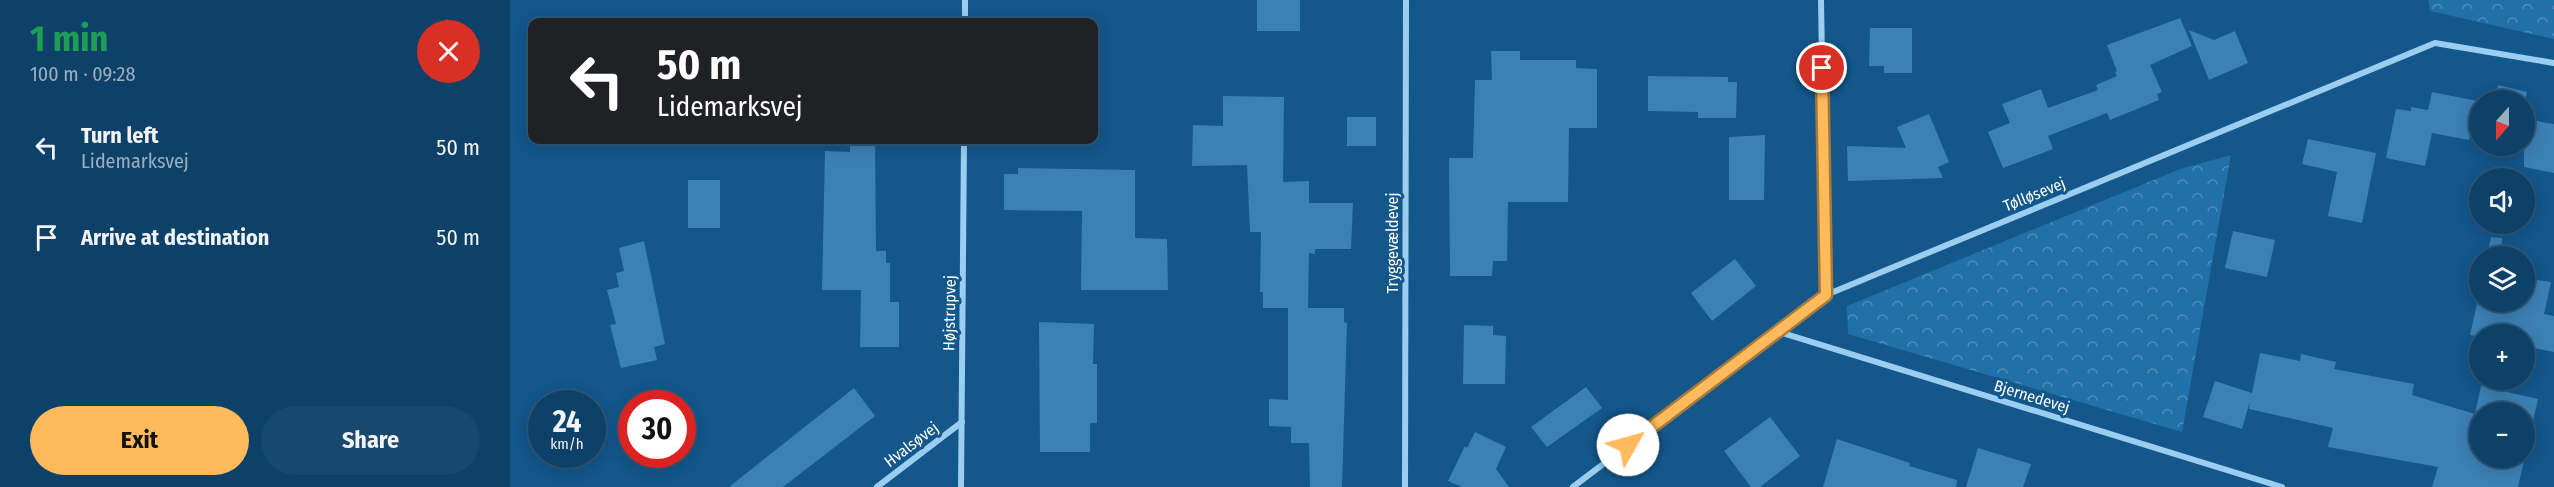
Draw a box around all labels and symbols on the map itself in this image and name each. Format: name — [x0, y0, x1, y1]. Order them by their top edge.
pin — [1796, 42, 1847, 93]
north arrow — [2469, 90, 2535, 156]
street label: Tølløsevej — [2000, 173, 2068, 216]
street label: Tryggevældevej — [1383, 193, 1402, 294]
street label: Højstrupvej — [939, 275, 960, 351]
street label: Bjernedevej — [1992, 376, 2072, 417]
speed limit sign: 30 — [618, 390, 696, 468]
position arrow — [1596, 413, 1660, 477]
street label: Hvalsøvej — [881, 418, 942, 471]

